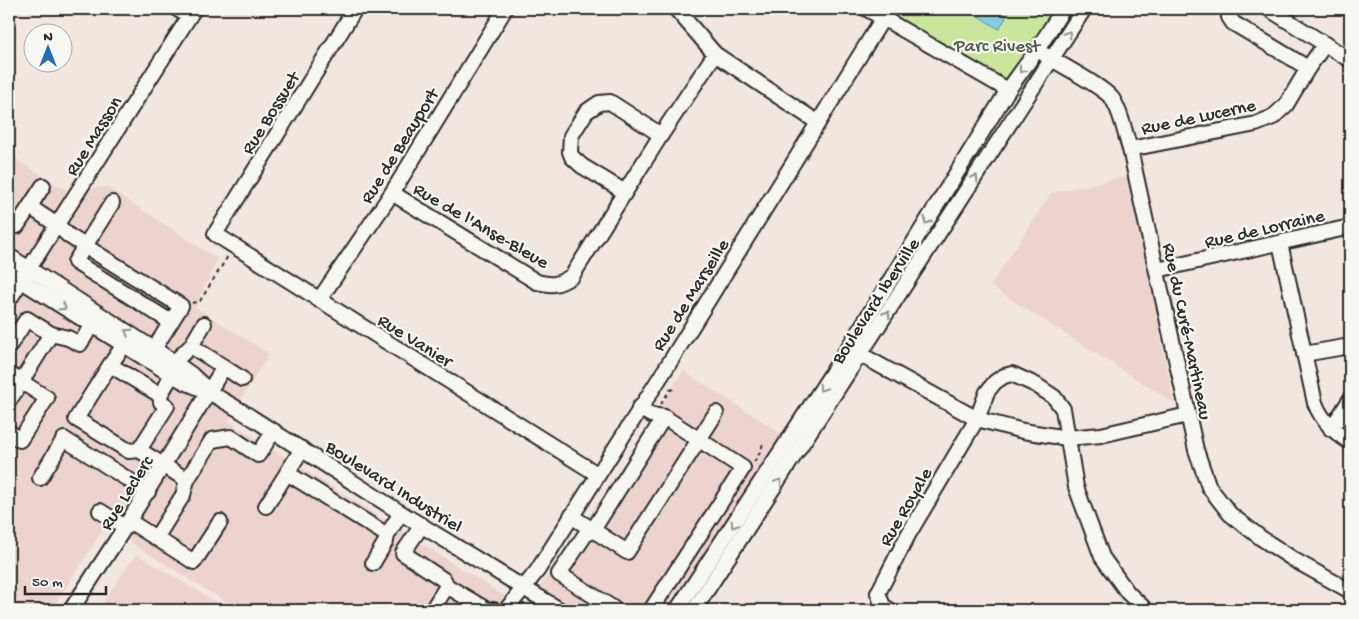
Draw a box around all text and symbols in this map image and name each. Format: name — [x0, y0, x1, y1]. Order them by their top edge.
north arrow — [22, 22, 72, 72]
text: N — [43, 29, 53, 46]
one-way arrow — [1062, 31, 1071, 40]
park label: Parc Rivest — [953, 36, 1042, 59]
one-way arrow — [1019, 64, 1028, 74]
street label: Rue Bossuet — [238, 66, 308, 159]
street label: Rue de Beauport — [356, 83, 447, 209]
street label: Rue Masson — [61, 93, 129, 181]
street label: Rue de Lucerne — [1139, 95, 1258, 142]
one-way arrow — [969, 174, 979, 183]
street label: Rue de l'Anse-Bleue — [408, 179, 552, 275]
street label: Rue de Lorraine — [1203, 205, 1327, 255]
one-way arrow — [924, 216, 933, 225]
street label: Boulevard Iberville — [827, 234, 926, 370]
street label: Rue de Marseille — [648, 235, 736, 356]
street label: Rue du Curé-Martineau — [1156, 241, 1216, 422]
one-way arrow — [57, 300, 66, 310]
street label: Rue Vanier — [372, 310, 458, 375]
one-way arrow — [881, 311, 890, 320]
one-way arrow — [124, 328, 133, 338]
one-way arrow — [819, 383, 829, 392]
street label: Boulevard Industriel — [320, 436, 466, 539]
street label: Rue Leclerc — [96, 452, 160, 535]
street label: Rue Royale — [875, 464, 939, 551]
one-way arrow — [772, 478, 782, 487]
one-way arrow — [730, 519, 740, 528]
scale bar — [25, 564, 106, 596]
text: 50 m — [32, 574, 63, 592]

